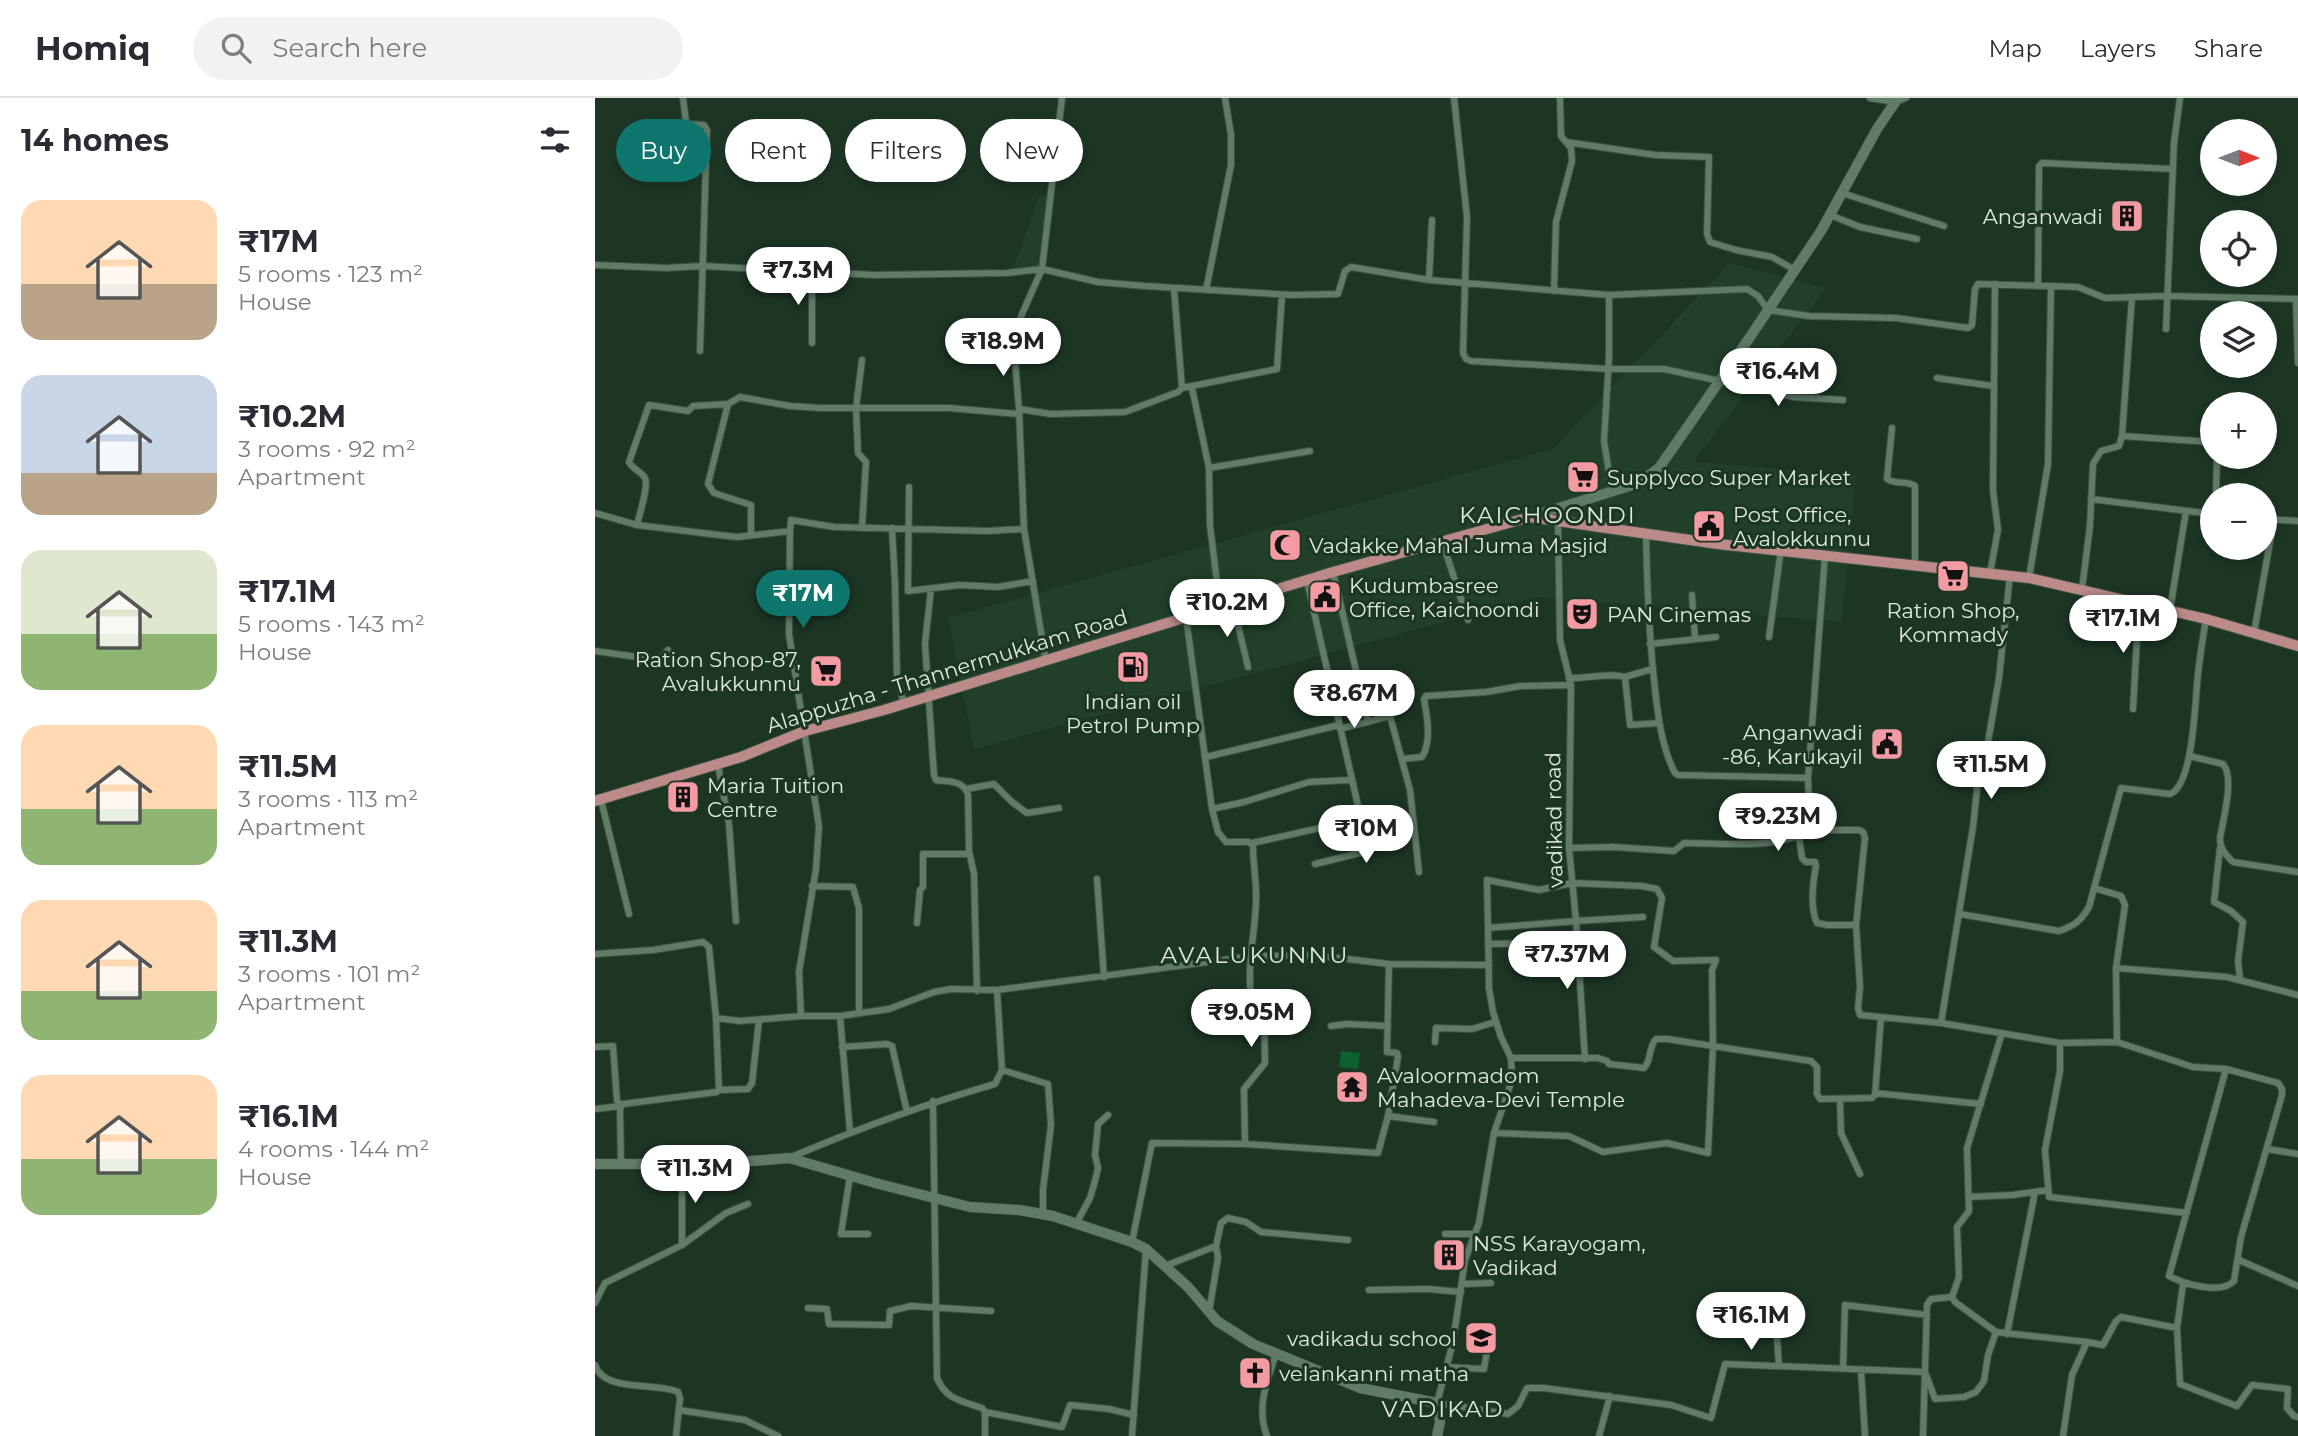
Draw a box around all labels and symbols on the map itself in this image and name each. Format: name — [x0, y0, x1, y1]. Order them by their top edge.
north arrow — [2200, 119, 2277, 196]
building icon: Anganwadi — [2108, 197, 2146, 235]
place label: Anganwadi — [1983, 204, 2103, 229]
pin: ₹7.3M — [749, 248, 847, 307]
pin: ₹18.9M — [946, 318, 1060, 378]
pin: ₹16.4M — [1721, 348, 1835, 408]
supermarket icon: Supplyco Super Market — [1564, 458, 1602, 496]
place label: Supplyco Super Market — [1607, 465, 1851, 490]
district label: KAICHOONDI — [1459, 501, 1637, 529]
place label: Post Office, Avalokkunnu — [1733, 502, 1871, 551]
public building icon: Post Office, Avalokkunnu — [1690, 507, 1728, 545]
mosque icon: Vadakke Mahal Juma Masjid — [1266, 526, 1304, 564]
place label: Vadakke Mahal Juma Masjid — [1309, 533, 1608, 558]
supermarket icon: Ration Shop, Kommady — [1934, 557, 1972, 595]
pin: ₹17M — [762, 570, 844, 630]
place label: Kudumbasree Office, Kaichoondi — [1349, 573, 1540, 622]
public building icon: Kudumbasree Office, Kaichoondi — [1306, 578, 1344, 616]
pin: ₹10.2M — [1170, 580, 1284, 639]
theatre icon: PAN Cinemas — [1563, 595, 1601, 633]
pin: ₹17.1M — [2066, 596, 2180, 655]
place label: Ration Shop, Kommady — [1886, 598, 2020, 647]
place label: PAN Cinemas — [1607, 602, 1751, 627]
street label: Alappuzha - Thannermukkam Road — [763, 604, 1131, 738]
place label: Ration Shop-87, Avalukkunnu — [635, 647, 801, 696]
fuel station icon: Indian oil Petrol Pump — [1114, 648, 1152, 686]
supermarket icon: Ration Shop-87, Avalukkunnu — [807, 652, 845, 690]
pin: ₹8.67M — [1297, 670, 1411, 730]
place label: Indian oil Petrol Pump — [1066, 689, 1200, 738]
place label: Anganwadi -86, Karukayil — [1722, 720, 1863, 769]
public building icon: Anganwadi -86, Karukayil — [1868, 725, 1906, 763]
pin: ₹11.5M — [1934, 742, 2048, 801]
street label: vadikad road — [1540, 752, 1568, 888]
place label: Maria Tuition Centre — [707, 773, 844, 822]
building icon: Maria Tuition Centre — [664, 778, 702, 816]
pin: ₹9.23M — [1721, 794, 1835, 853]
pin: ₹10M — [1325, 806, 1407, 865]
pin: ₹7.37M — [1510, 932, 1624, 991]
district label: AVALUKUNNU — [1161, 941, 1349, 969]
pin: ₹9.05M — [1194, 990, 1308, 1049]
place label: Avaloormadom Mahadeva-Devi Temple — [1377, 1063, 1625, 1112]
temple icon: Avaloormadom Mahadeva-Devi Temple — [1333, 1068, 1371, 1106]
pin: ₹11.3M — [638, 1146, 752, 1205]
place label: NSS Karayogam, Vadikad — [1473, 1231, 1646, 1280]
building icon: NSS Karayogam, Vadikad — [1430, 1236, 1468, 1274]
pin: ₹16.1M — [1694, 1292, 1808, 1352]
school or university icon: vadikadu school — [1462, 1319, 1500, 1357]
place label: vadikadu school — [1287, 1326, 1457, 1351]
church icon: velankanni matha — [1236, 1354, 1274, 1392]
place label: velankanni matha — [1279, 1361, 1469, 1386]
district label: VADIKAD — [1382, 1395, 1504, 1423]

